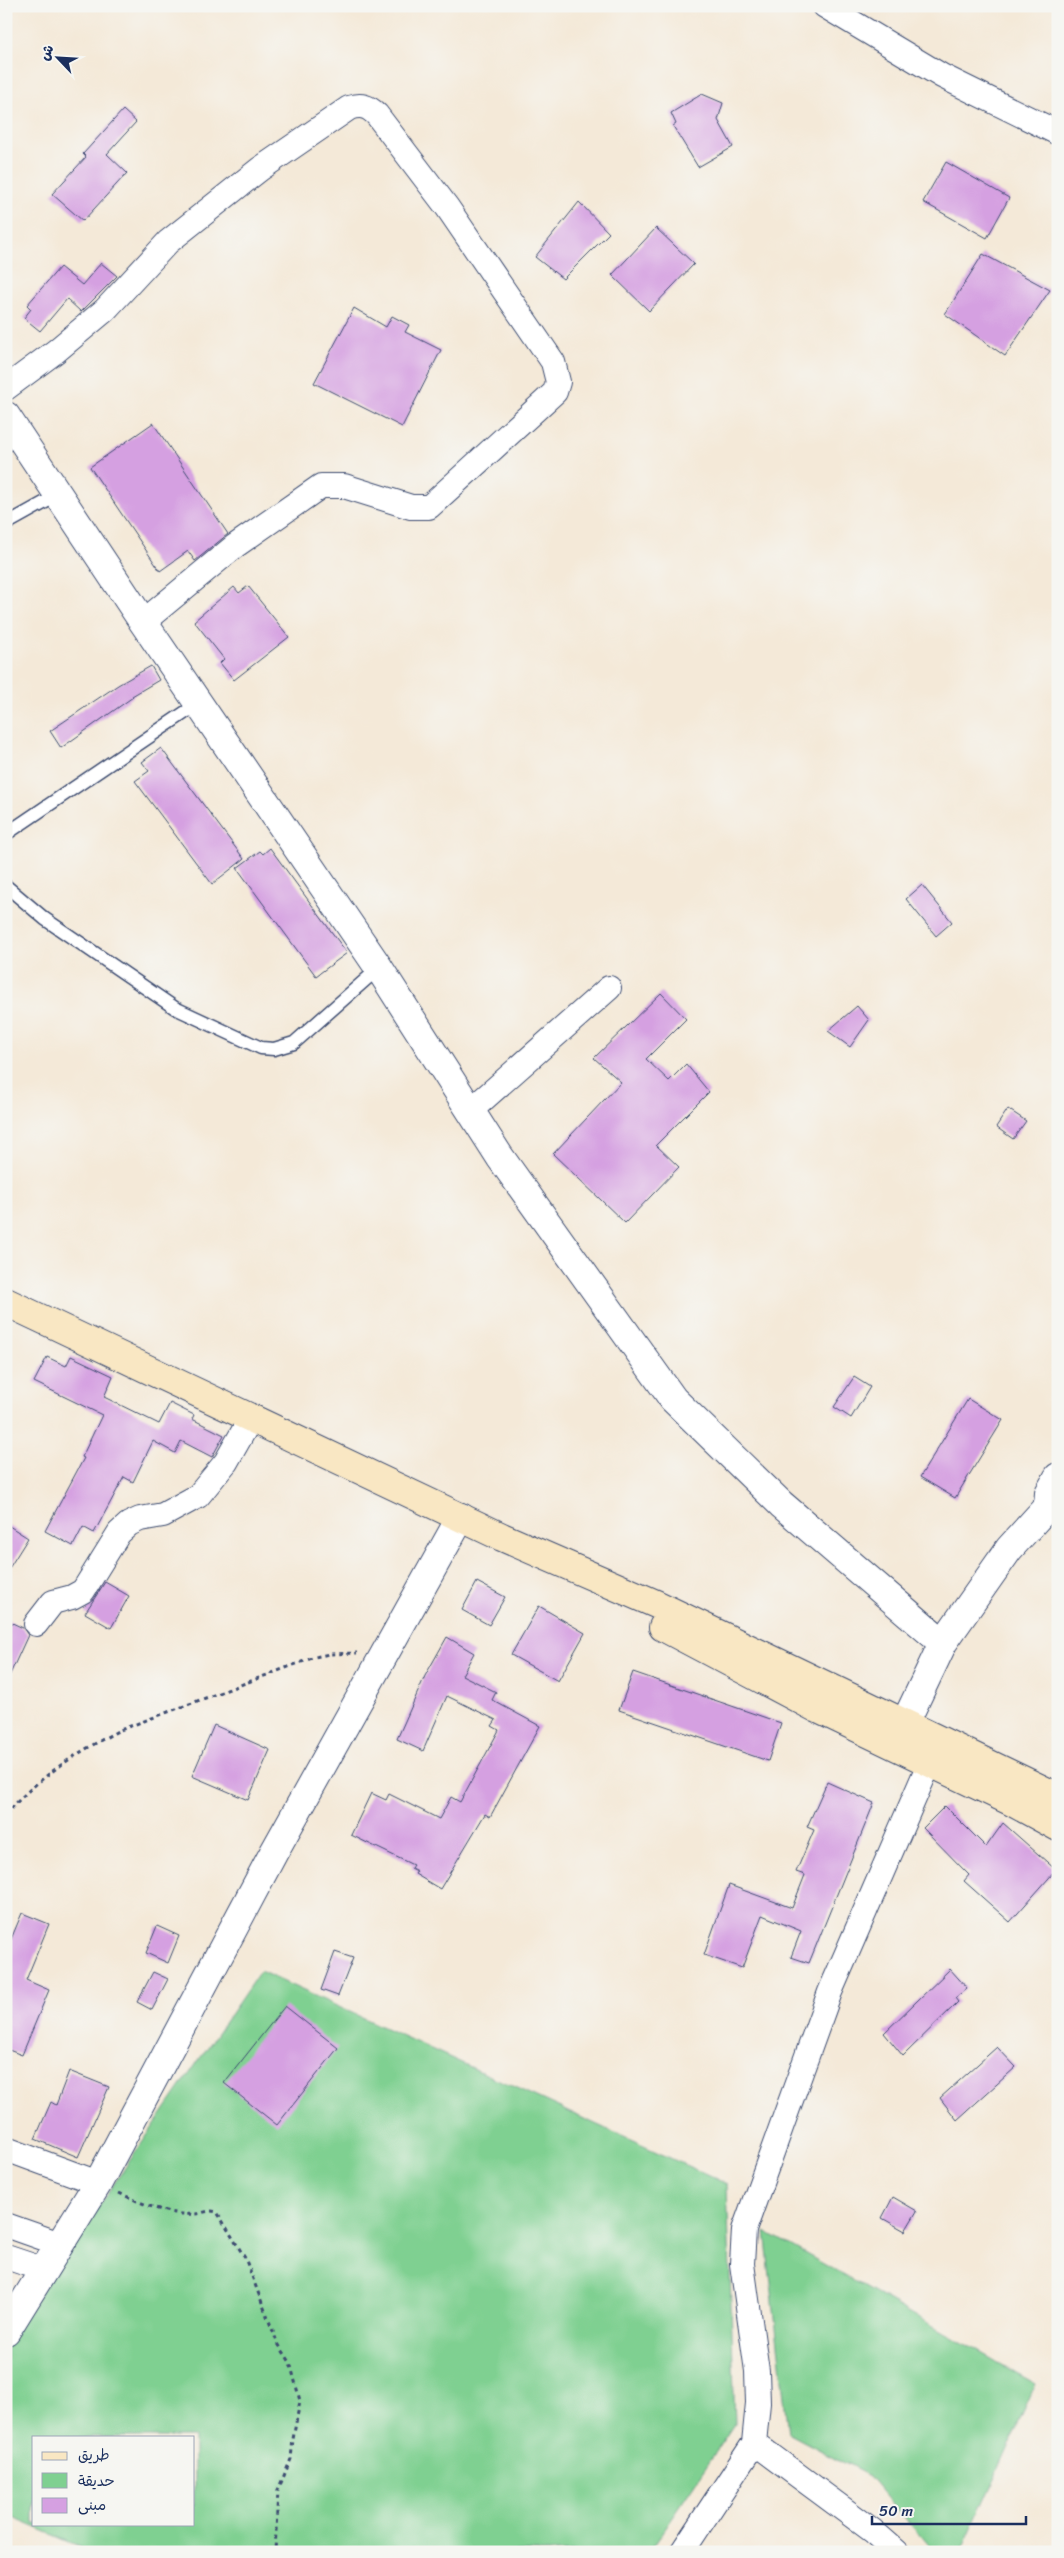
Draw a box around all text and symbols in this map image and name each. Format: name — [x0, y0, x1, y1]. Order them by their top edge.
north arrow — [32, 32, 82, 82]
text: ش — [32, 40, 61, 65]
legend — [32, 2436, 195, 2526]
text: طريق — [78, 2442, 110, 2468]
text: حديقة — [78, 2468, 115, 2494]
text: مبنى — [78, 2492, 106, 2518]
scale bar — [872, 2493, 1025, 2525]
text: 50 m — [879, 2498, 914, 2524]

